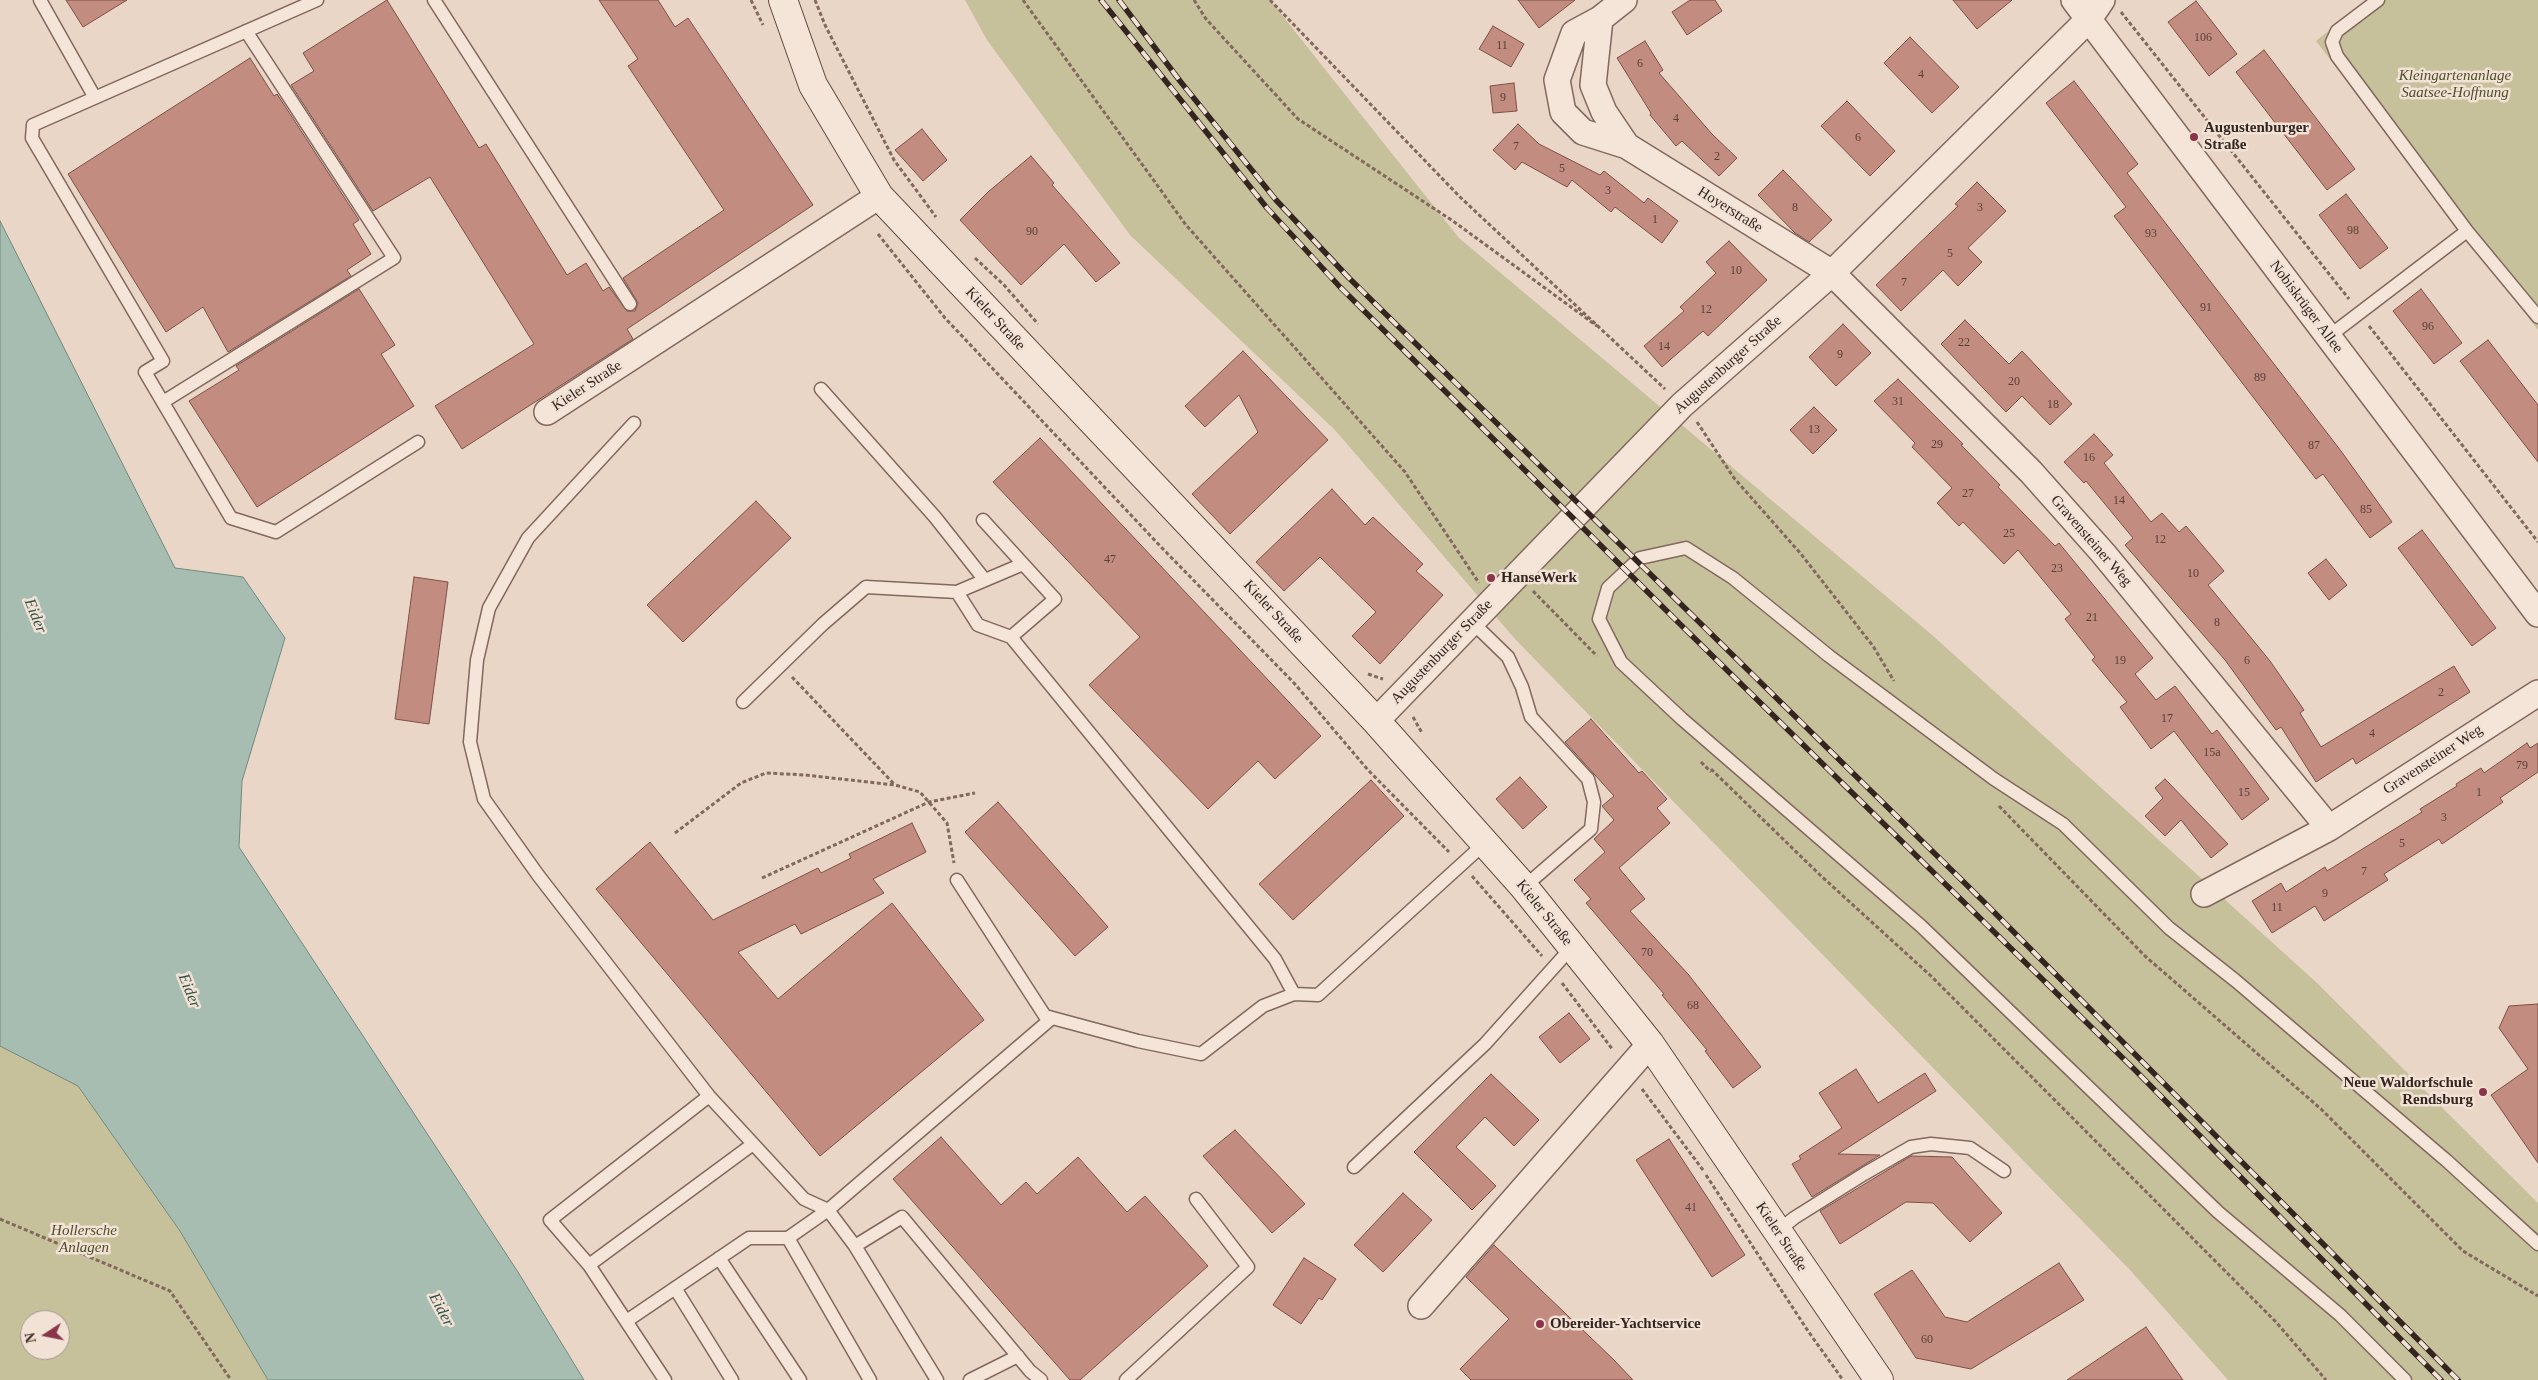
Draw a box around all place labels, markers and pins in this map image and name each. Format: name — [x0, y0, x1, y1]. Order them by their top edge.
place label: Augustenburger Straße — [2204, 119, 2309, 154]
marker: Augustenburger Straße — [2188, 131, 2200, 143]
place label: HanseWerk — [1501, 569, 1577, 587]
marker: HanseWerk — [1485, 572, 1497, 584]
place label: Neue Waldorfschule Rendsburg — [2343, 1074, 2473, 1109]
marker: Neue Waldorfschule Rendsburg — [2477, 1086, 2489, 1098]
place label: Obereider-Yachtservice — [1550, 1315, 1701, 1333]
marker: Obereider-Yachtservice — [1534, 1318, 1546, 1330]

